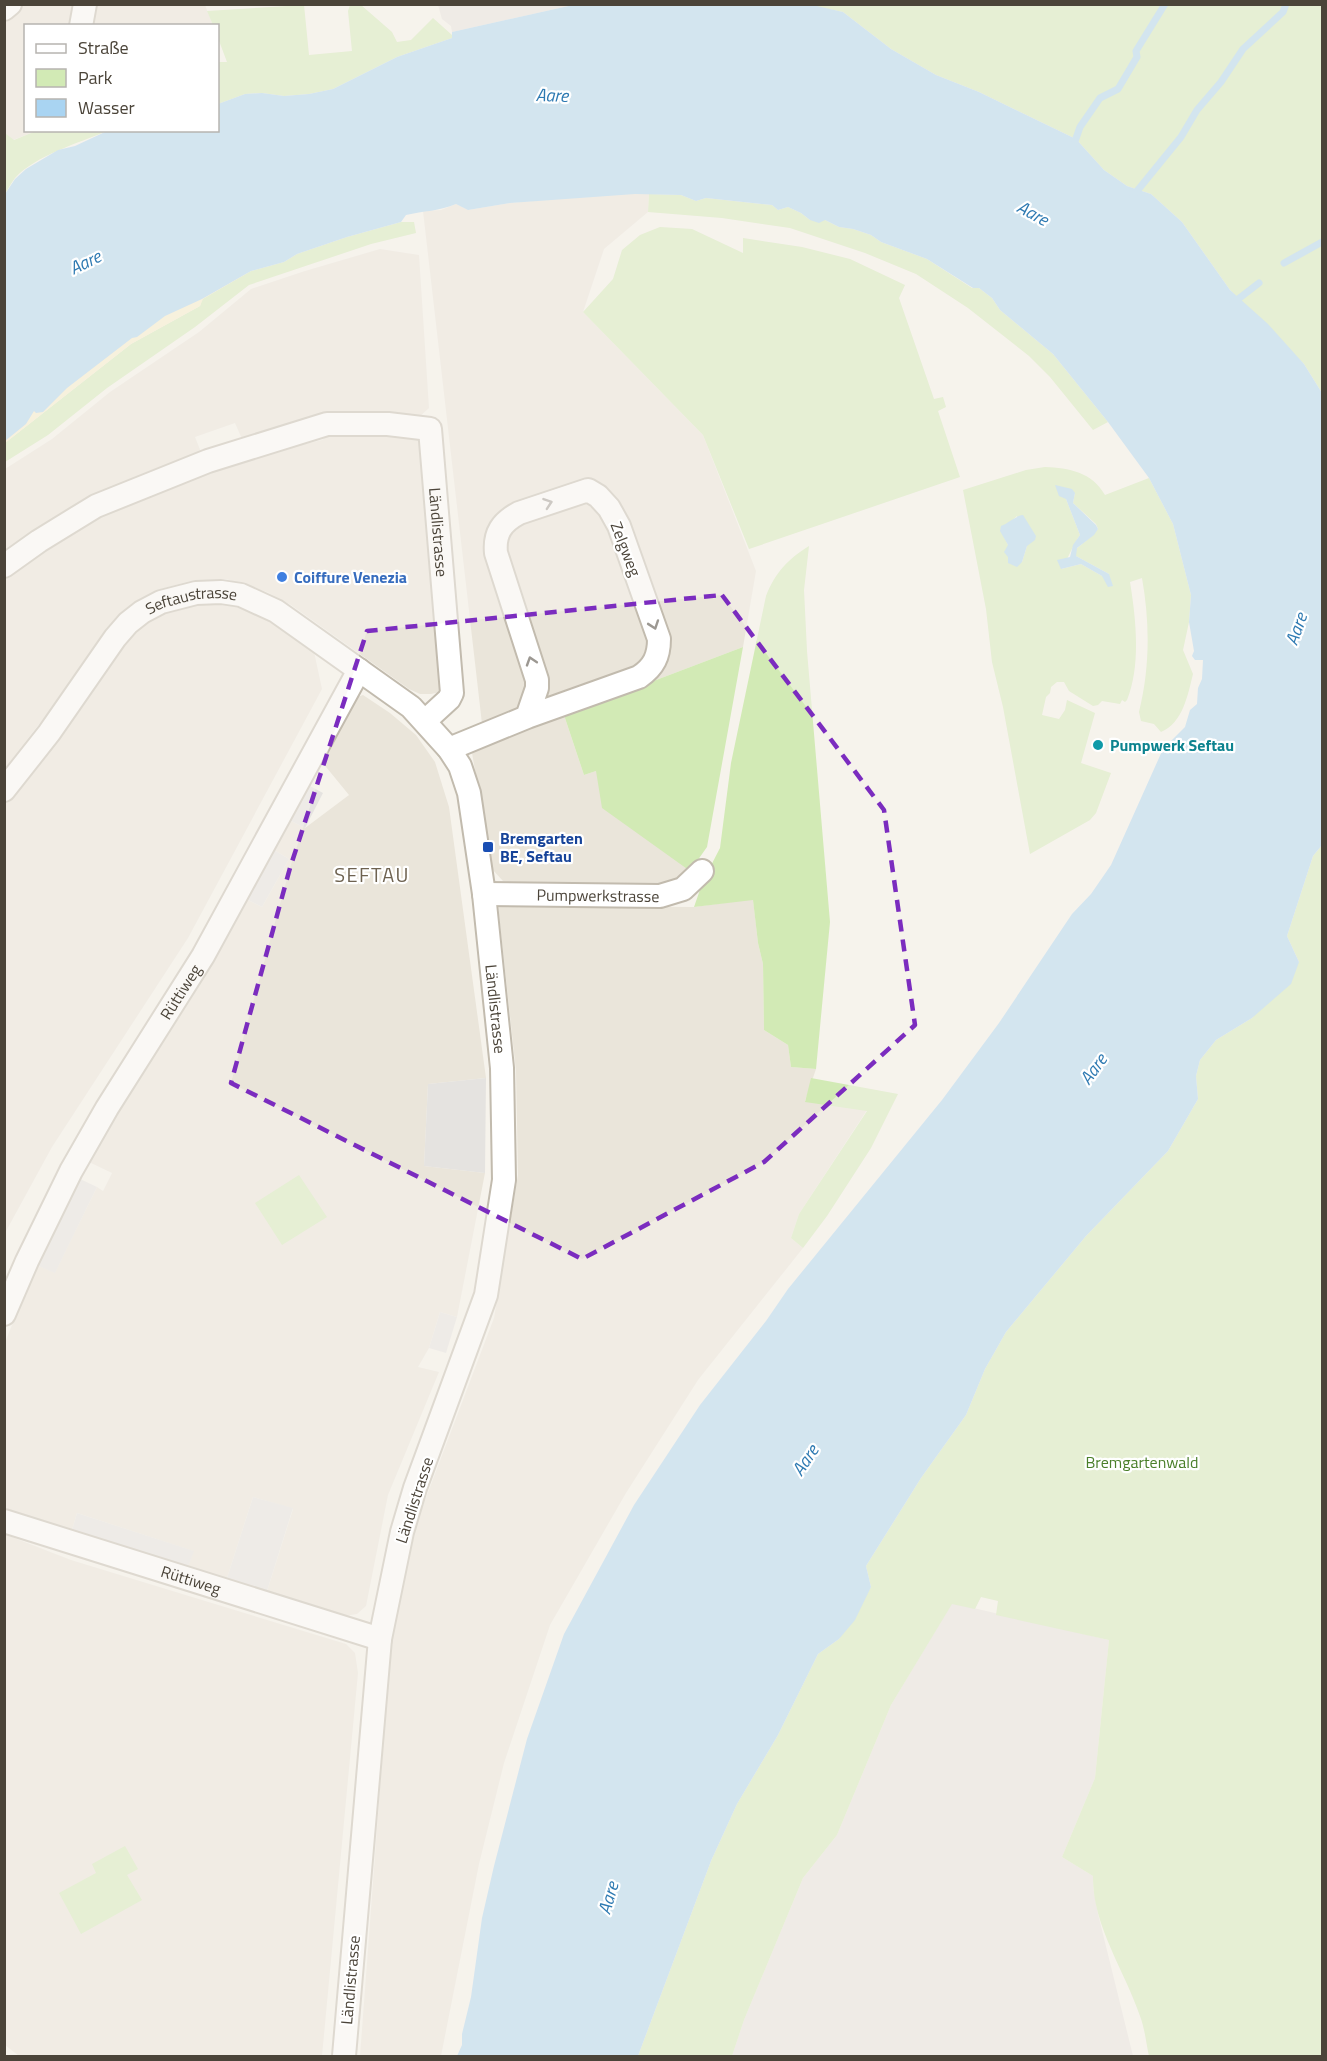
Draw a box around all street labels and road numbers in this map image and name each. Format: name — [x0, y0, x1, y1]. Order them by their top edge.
street label: Ländlistrasse — [423, 486, 454, 578]
street label: Zelgweg — [605, 518, 647, 580]
street label: Seftaustrasse — [141, 580, 239, 620]
street label: Pumpwerkstrasse — [536, 883, 660, 908]
street label: Rüttiweg — [154, 959, 207, 1024]
street label: Ländlistrasse — [479, 963, 512, 1055]
street label: Ländlistrasse — [389, 1454, 439, 1546]
street label: Rüttiweg — [158, 1559, 224, 1600]
street label: Ländlistrasse — [334, 1934, 366, 2026]

